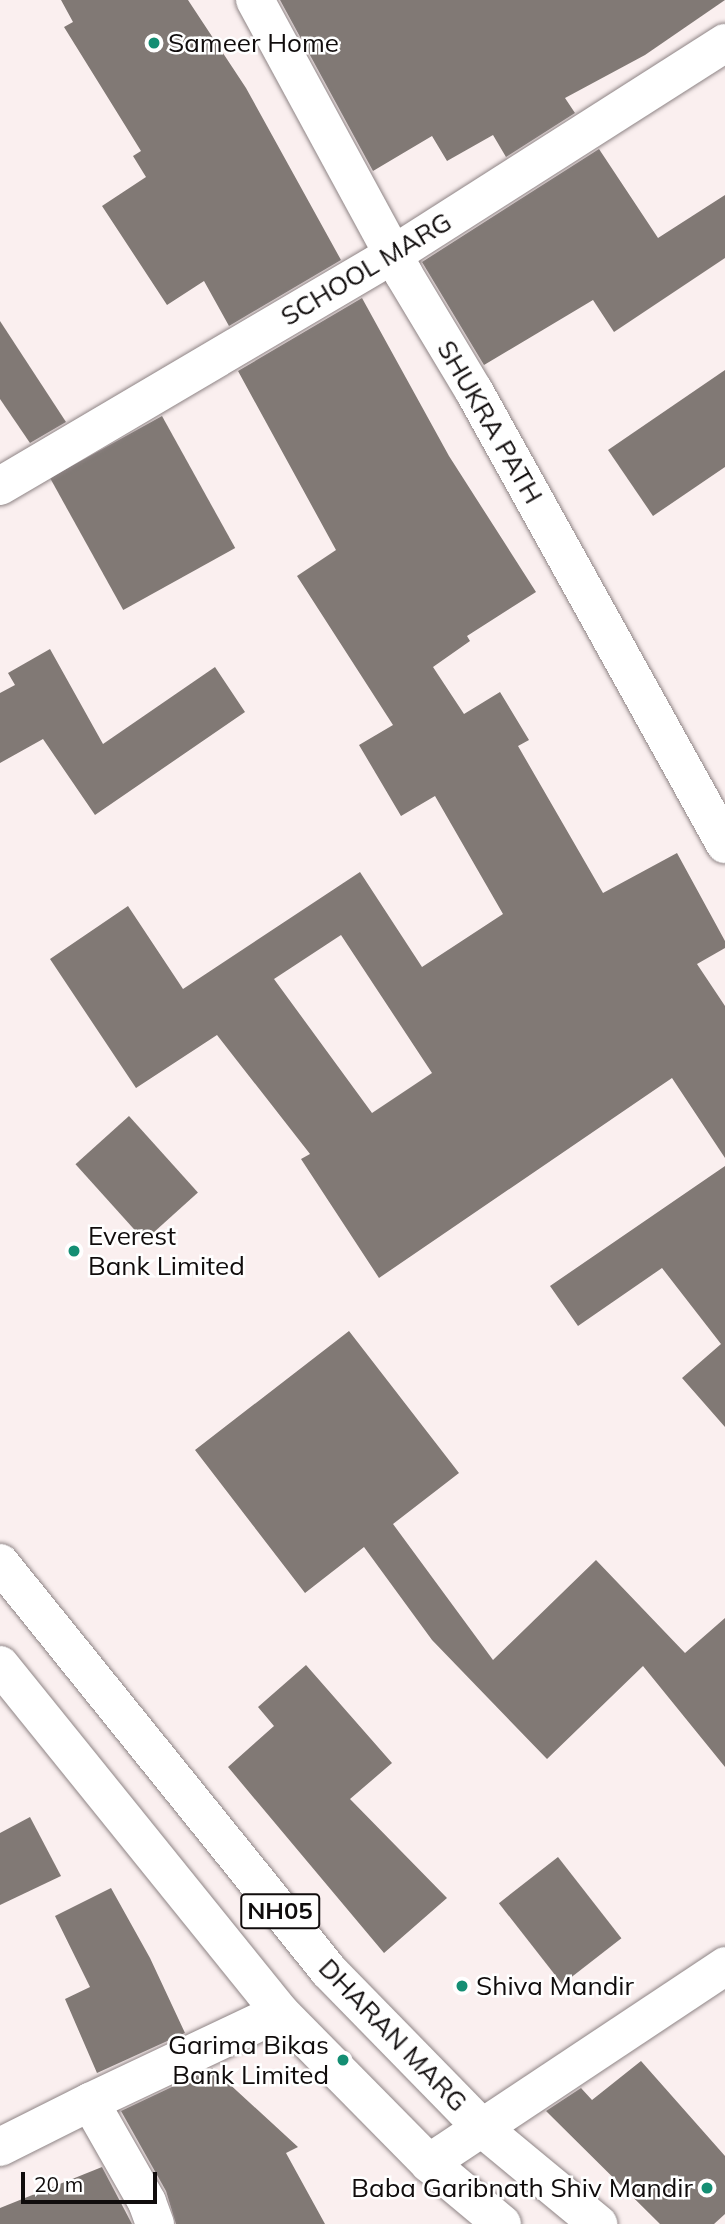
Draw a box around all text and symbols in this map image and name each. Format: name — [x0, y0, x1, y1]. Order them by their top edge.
place label: Sameer Home — [168, 27, 339, 59]
marker: Sameer Home — [146, 35, 162, 51]
street label: SCHOOL MARG — [275, 206, 457, 332]
street label: SHUKRA PATH — [431, 335, 549, 509]
place label: Everest Bank Limited — [88, 1220, 245, 1282]
marker: Everest Bank Limited — [66, 1243, 82, 1259]
road number: NH05 — [240, 1890, 320, 1932]
street label: DHARAN MARG — [312, 1952, 474, 2118]
place label: Shiva Mandir — [476, 1970, 634, 2002]
marker: Shiva Mandir — [454, 1978, 470, 1994]
place label: Garima Bikas Bank Limited — [168, 2029, 329, 2090]
marker: Garima Bikas Bank Limited — [335, 2052, 351, 2068]
scale bar — [24, 2158, 161, 2202]
text: 20 m — [34, 2171, 83, 2197]
place label: Baba Garibnath Shiv Mandir — [351, 2172, 693, 2204]
marker: Baba Garibnath Shiv Mandir — [699, 2180, 715, 2196]

